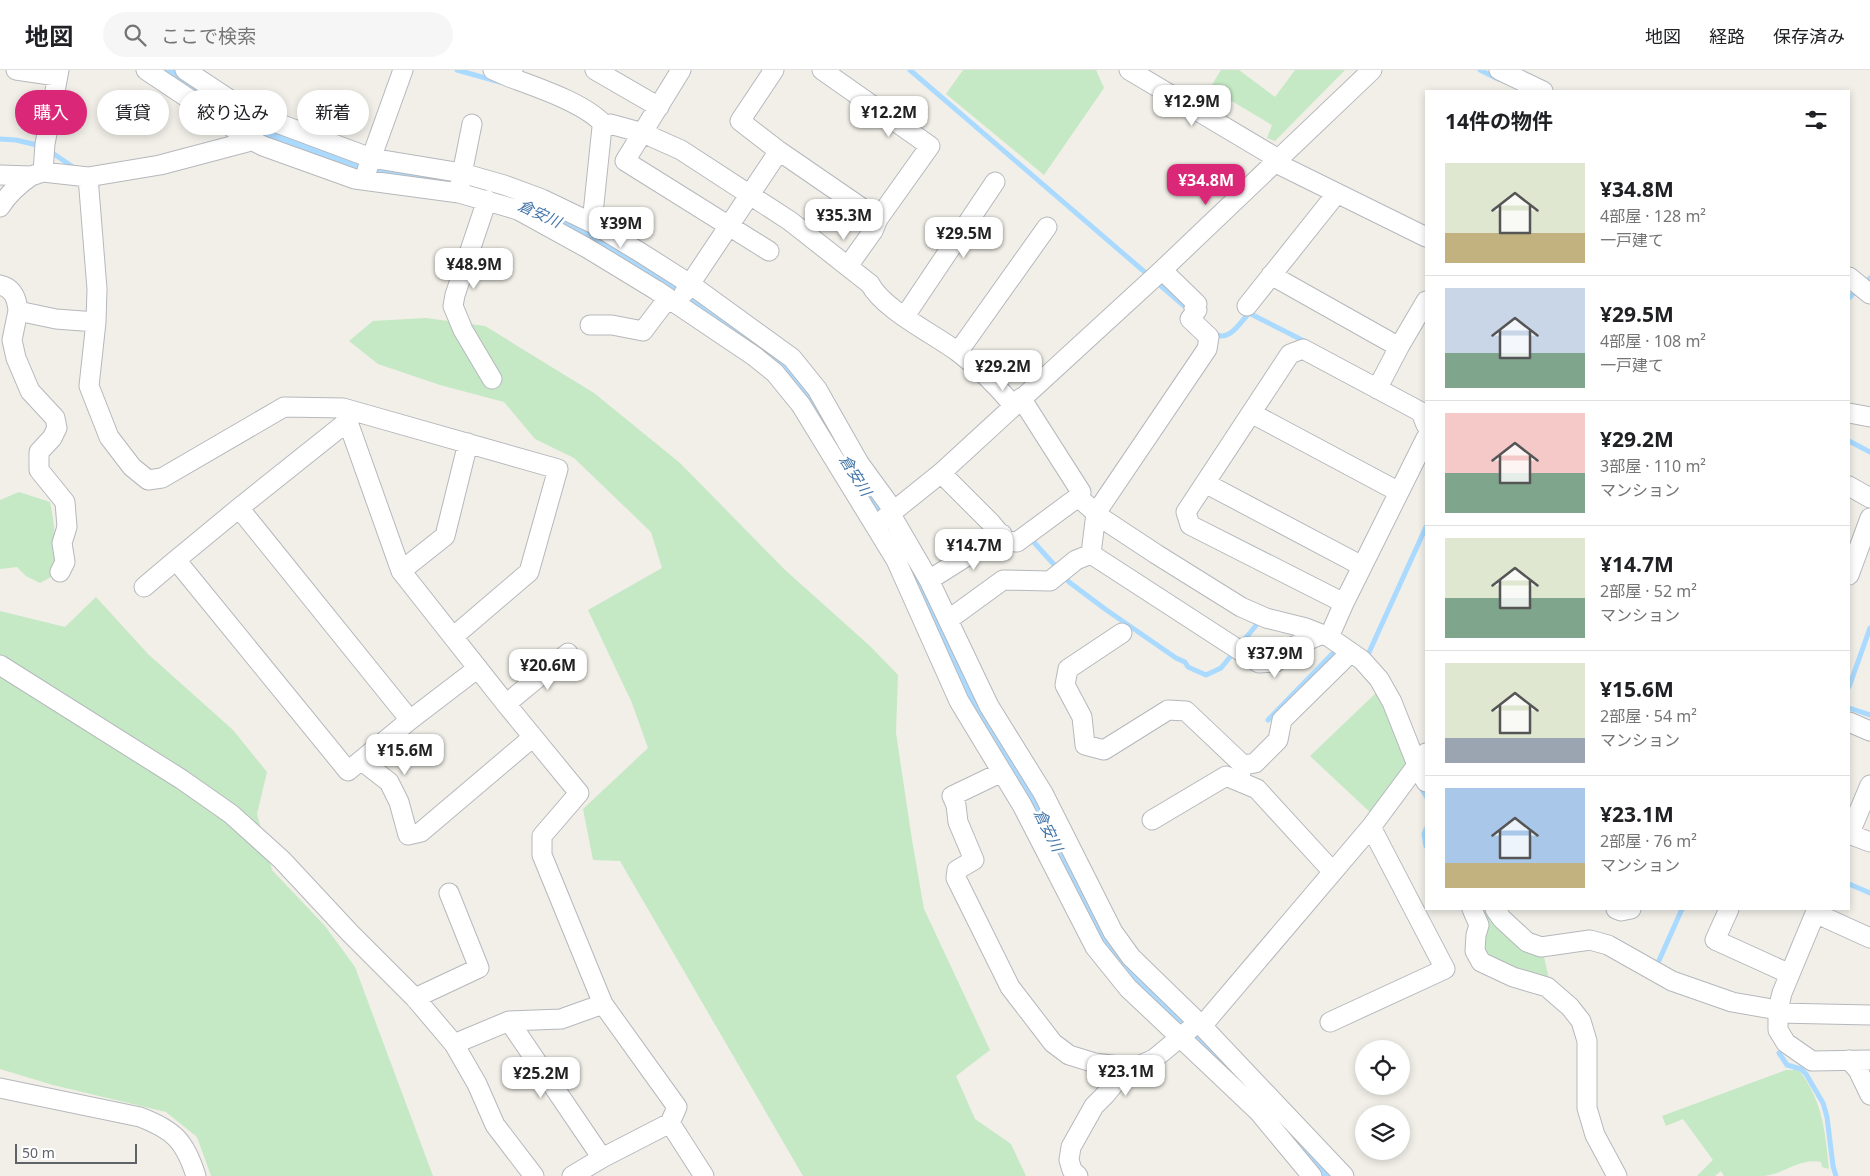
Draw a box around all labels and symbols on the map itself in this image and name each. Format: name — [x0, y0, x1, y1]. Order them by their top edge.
pin: ¥12.9M — [1151, 85, 1233, 127]
pin: ¥12.2M — [848, 96, 930, 138]
pin: ¥34.8M — [1165, 164, 1247, 206]
water label: 倉安川 — [515, 194, 566, 232]
pin: ¥35.3M — [803, 198, 885, 241]
pin: ¥39M — [591, 206, 651, 249]
pin: ¥29.5M — [923, 216, 1005, 259]
pin: ¥48.9M — [433, 248, 515, 290]
pin: ¥29.2M — [962, 350, 1044, 392]
water label: 倉安川 — [836, 451, 877, 501]
pin: ¥14.7M — [933, 528, 1015, 571]
pin: ¥37.9M — [1234, 636, 1316, 679]
pin: ¥20.6M — [507, 648, 589, 691]
pin: ¥15.6M — [364, 734, 446, 776]
water label: 倉安川 — [1030, 805, 1069, 856]
pin: ¥23.1M — [1085, 1054, 1167, 1097]
pin: ¥25.2M — [500, 1056, 582, 1099]
scale bar — [15, 1141, 138, 1164]

